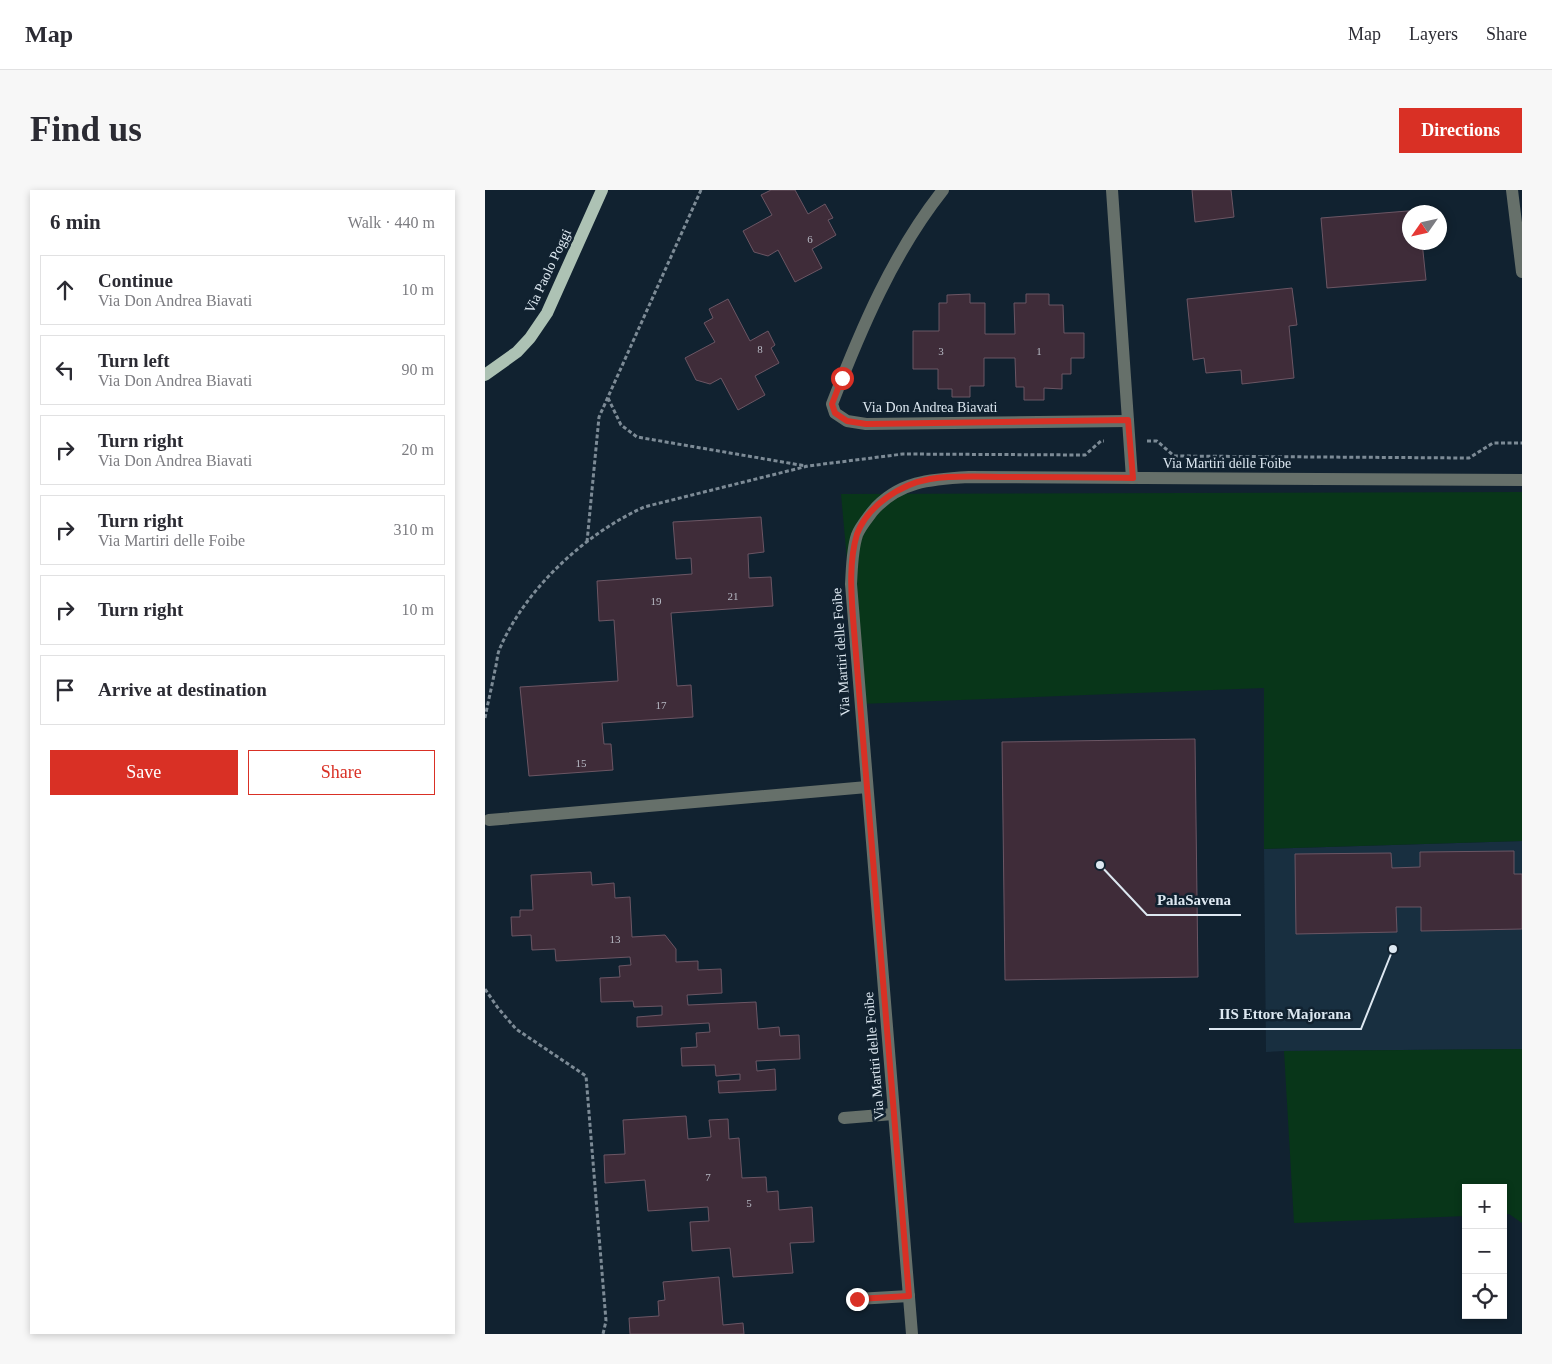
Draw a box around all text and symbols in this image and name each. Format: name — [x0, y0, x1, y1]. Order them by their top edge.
text: Map — [25, 21, 73, 47]
text: Map — [1348, 24, 1381, 44]
text: Layers — [1409, 24, 1458, 44]
text: Share — [1486, 24, 1527, 44]
button: Directions — [1399, 108, 1522, 153]
text: Find us — [30, 110, 142, 149]
north arrow — [1402, 205, 1447, 250]
text: 6 min — [50, 210, 101, 234]
text: Walk · 440 m — [348, 214, 435, 231]
street label: Via Paolo Poggi — [522, 227, 574, 315]
house number: 6 — [807, 233, 813, 245]
text: Continue — [98, 270, 173, 291]
icon: ahead — [51, 276, 79, 304]
text: 10 m — [402, 281, 434, 298]
text: Via Don Andrea Biavati — [98, 292, 252, 309]
house number: 8 — [757, 343, 763, 355]
house number: 3 — [938, 345, 944, 357]
house number: 1 — [1036, 345, 1042, 357]
text: Turn left — [98, 350, 170, 371]
icon: left — [51, 356, 79, 384]
text: 90 m — [402, 361, 434, 378]
route start — [831, 367, 854, 390]
text: Via Don Andrea Biavati — [98, 372, 252, 389]
street label: Via Don Andrea Biavati — [863, 400, 998, 415]
text: Turn right — [98, 430, 183, 451]
icon: right — [51, 436, 79, 464]
text: 20 m — [402, 441, 434, 458]
text: Via Don Andrea Biavati — [98, 452, 252, 469]
street label: Via Martiri delle Foibe — [1163, 456, 1291, 471]
text: Turn right — [98, 510, 183, 531]
icon: right — [51, 516, 79, 544]
text: 310 m — [394, 521, 434, 538]
text: Via Martiri delle Foibe — [98, 532, 245, 549]
street label: Via Martiri delle Foibe — [829, 587, 853, 717]
house number: 21 — [728, 590, 739, 602]
house number: 19 — [651, 595, 662, 607]
icon: right — [51, 596, 79, 624]
text: Turn right — [98, 599, 183, 620]
text: 10 m — [402, 601, 434, 618]
icon: arrive — [51, 676, 79, 704]
text: Arrive at destination — [98, 679, 267, 700]
house number: 17 — [656, 699, 667, 711]
button: Save — [50, 750, 238, 795]
button: Share — [248, 750, 435, 795]
house number: 15 — [576, 757, 587, 769]
callout: PalaSavena — [1147, 885, 1241, 915]
text: PalaSavena — [1157, 892, 1232, 908]
house number: 13 — [610, 933, 621, 945]
street label: Via Martiri delle Foibe — [861, 991, 887, 1121]
callout: IIS Ettore Majorana — [1209, 999, 1361, 1029]
text: IIS Ettore Majorana — [1219, 1006, 1352, 1022]
house number: 7 — [705, 1171, 711, 1183]
map controls — [1462, 1184, 1507, 1319]
button: + — [1462, 1184, 1507, 1229]
house number: 5 — [746, 1197, 752, 1209]
button: − — [1462, 1229, 1507, 1274]
button: locate — [1462, 1274, 1507, 1319]
route end — [846, 1288, 869, 1311]

